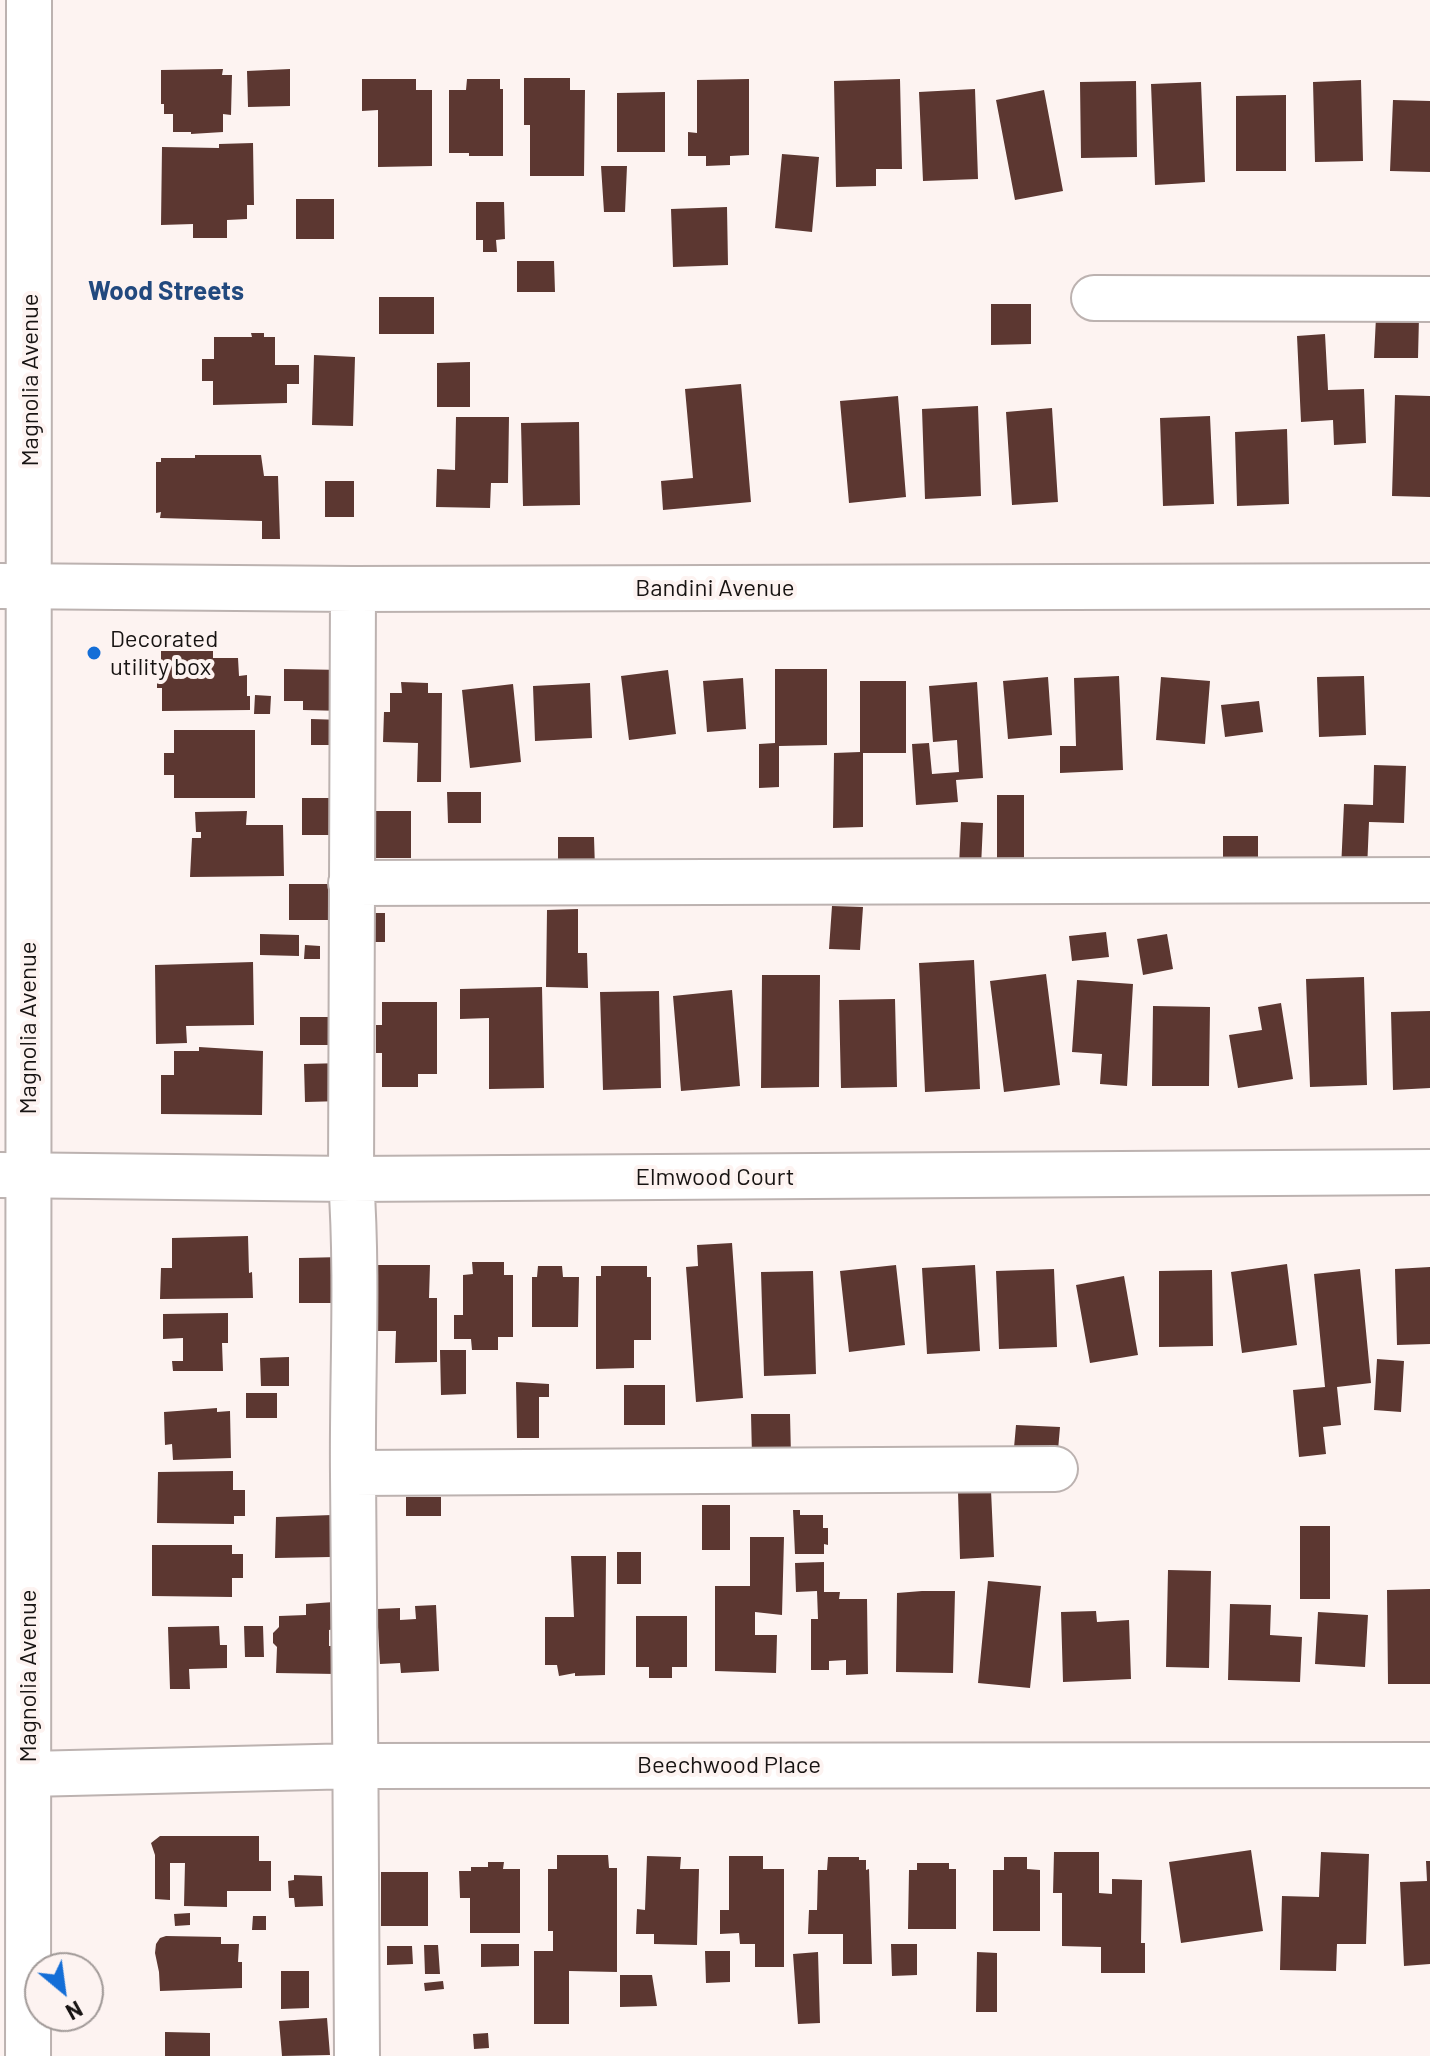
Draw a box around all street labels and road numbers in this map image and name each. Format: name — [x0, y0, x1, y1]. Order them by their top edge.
street label: Magnolia Avenue — [16, 293, 44, 467]
street label: Bandini Avenue — [635, 574, 795, 602]
street label: Magnolia Avenue — [14, 941, 42, 1115]
street label: Elmwood Court — [636, 1163, 794, 1191]
street label: Magnolia Avenue — [14, 1589, 42, 1763]
street label: Beechwood Place — [637, 1751, 821, 1779]

